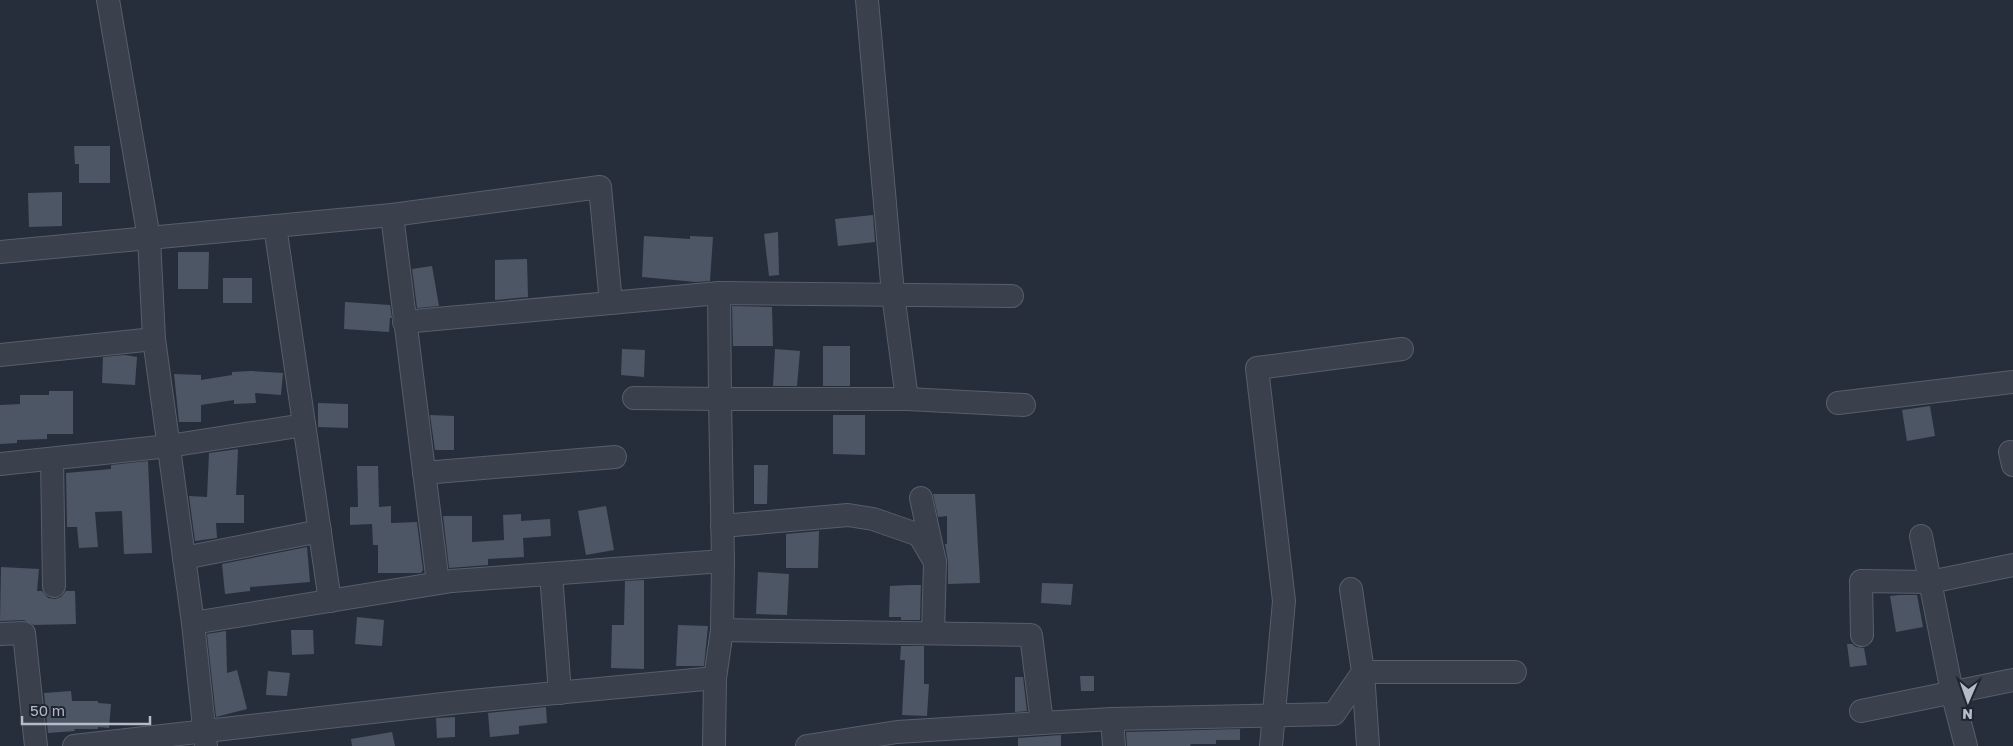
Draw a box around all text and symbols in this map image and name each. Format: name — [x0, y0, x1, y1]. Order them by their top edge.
north arrow — [1943, 676, 1993, 726]
scale bar — [22, 694, 150, 726]
text: 50 m — [30, 701, 65, 719]
text: N — [1962, 706, 1973, 723]

